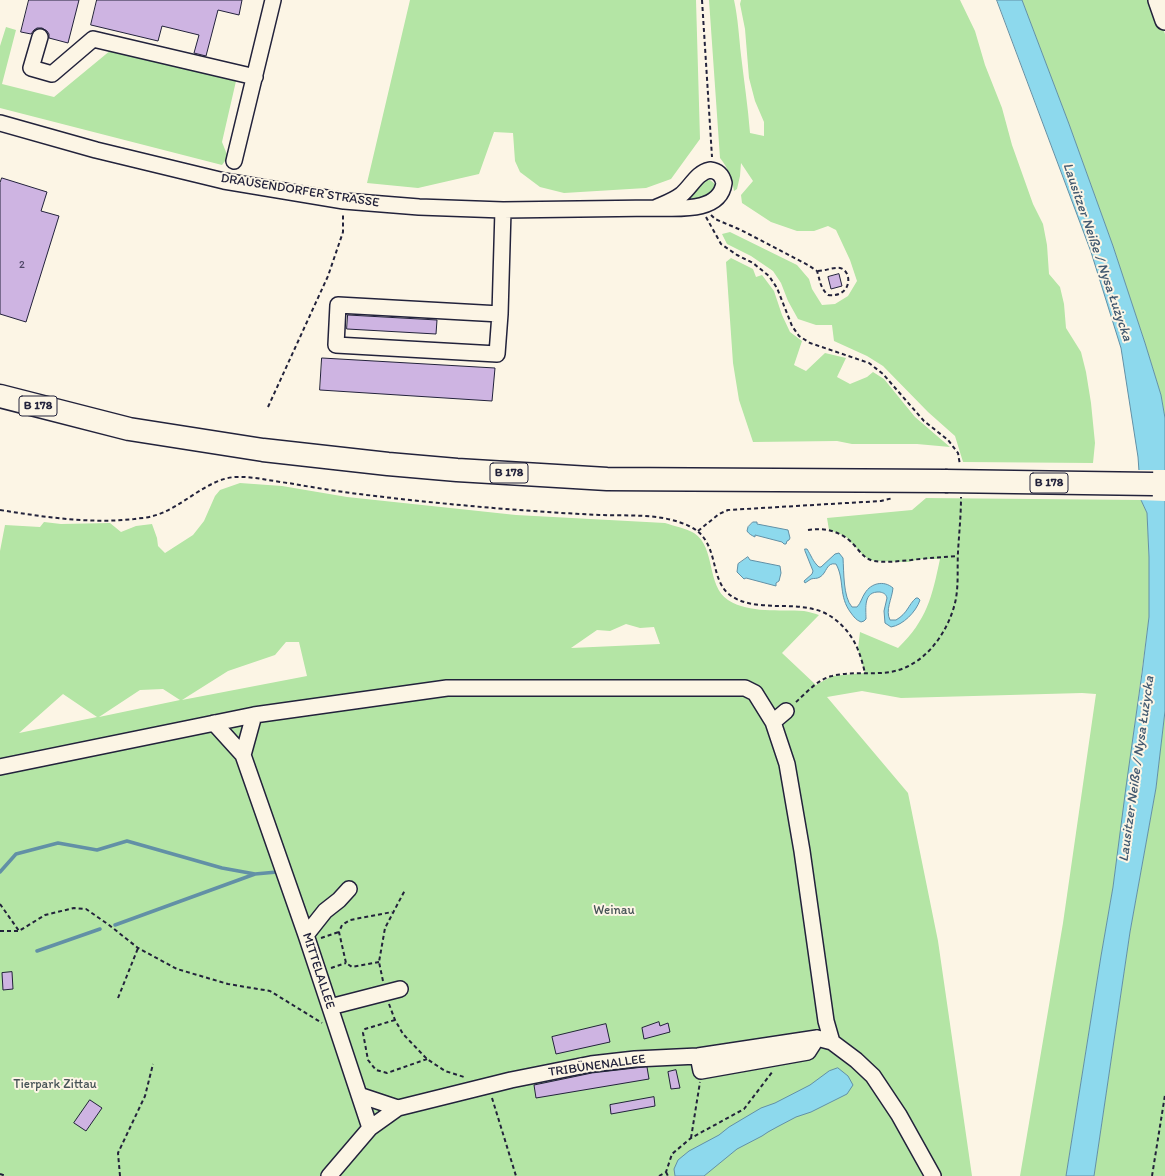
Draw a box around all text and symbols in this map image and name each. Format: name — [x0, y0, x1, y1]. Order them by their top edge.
water label: Lausitzer Neiße / Nysa Łużycka — [1059, 161, 1135, 343]
street label: DRAUSENDORFER STRASSE — [220, 171, 380, 211]
house number: 2 — [19, 258, 25, 272]
road number: B 178 — [19, 396, 57, 416]
road number: B 178 — [490, 463, 528, 483]
road number: B 178 — [1030, 473, 1068, 493]
water label: Lausitzer Neiße / Nysa Łużycka — [1116, 675, 1158, 863]
park label: Weinau — [593, 903, 635, 919]
street label: MITTELALLEE — [298, 931, 338, 1011]
street label: TRIBÜNENALLEE — [547, 1051, 647, 1081]
park label: Tierpark Zittau — [13, 1077, 97, 1093]

